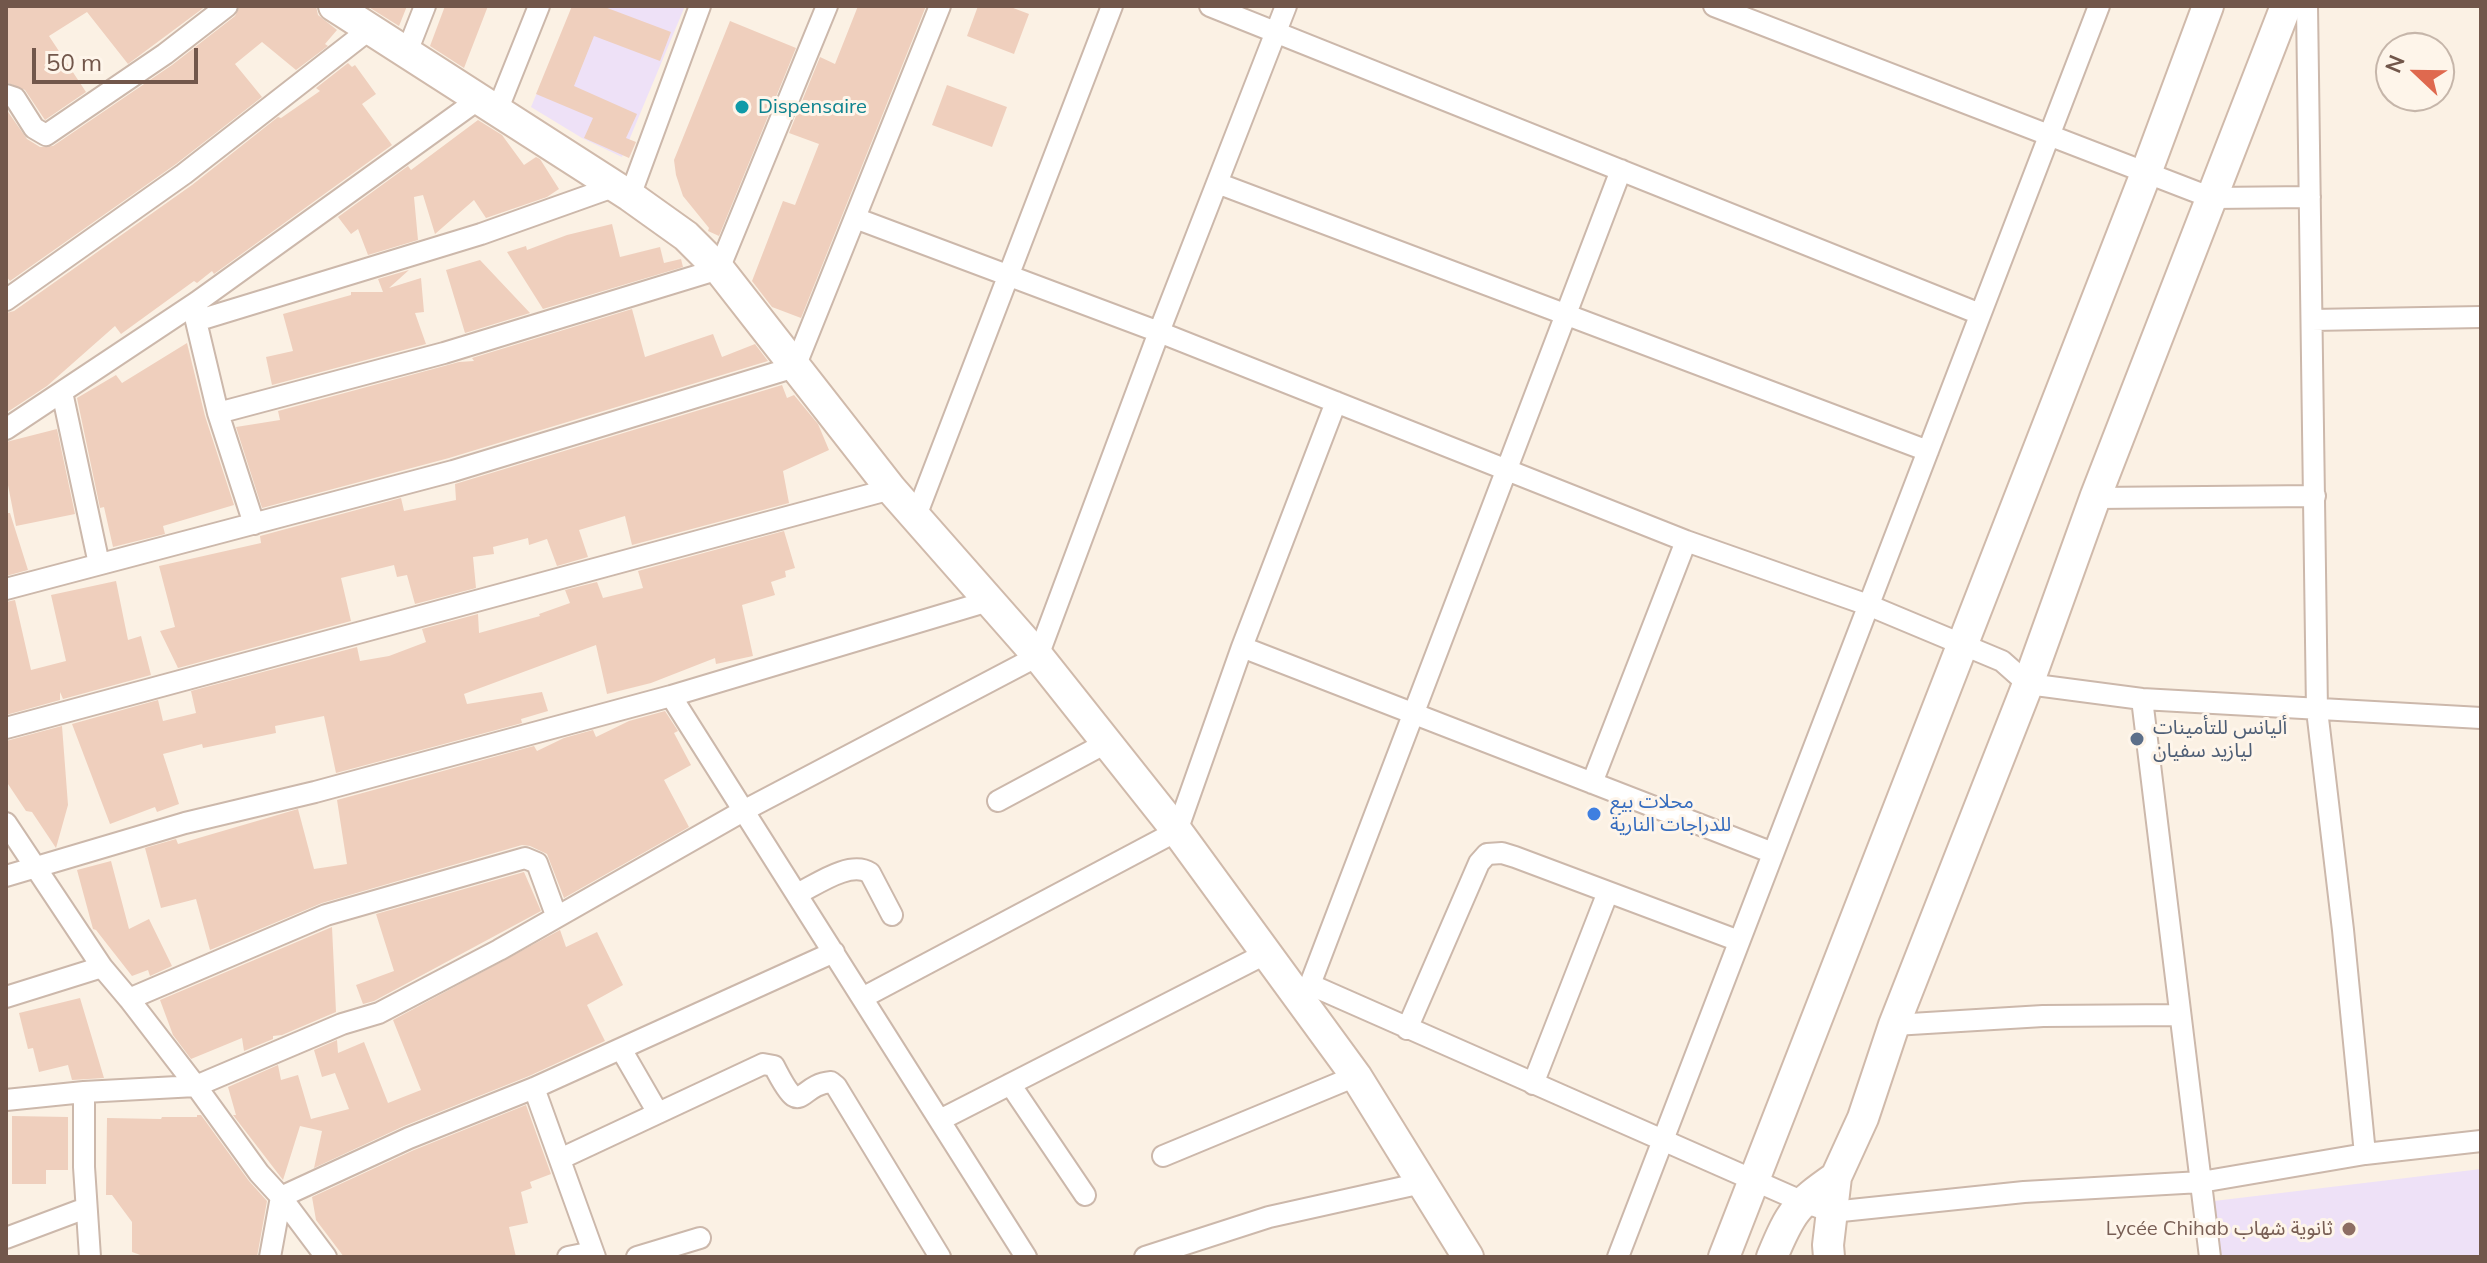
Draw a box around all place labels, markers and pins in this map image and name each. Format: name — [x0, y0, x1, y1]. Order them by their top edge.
place label: Dispensaire — [758, 95, 867, 119]
marker: Dispensaire — [733, 98, 751, 116]
place label: أليانس للتأمينات ليازيد سفيان — [2153, 716, 2287, 763]
marker: أليانس للتأمينات ليازيد سفيان — [2128, 730, 2146, 748]
place label: محلات بيع للدراجات النارية — [1610, 790, 1731, 837]
marker: محلات بيع للدراجات النارية — [1585, 805, 1603, 823]
place label: Lycée Chihab ثانوية شهاب — [2106, 1217, 2333, 1241]
marker: Lycée Chihab ثانوية شهاب — [2340, 1220, 2358, 1238]

